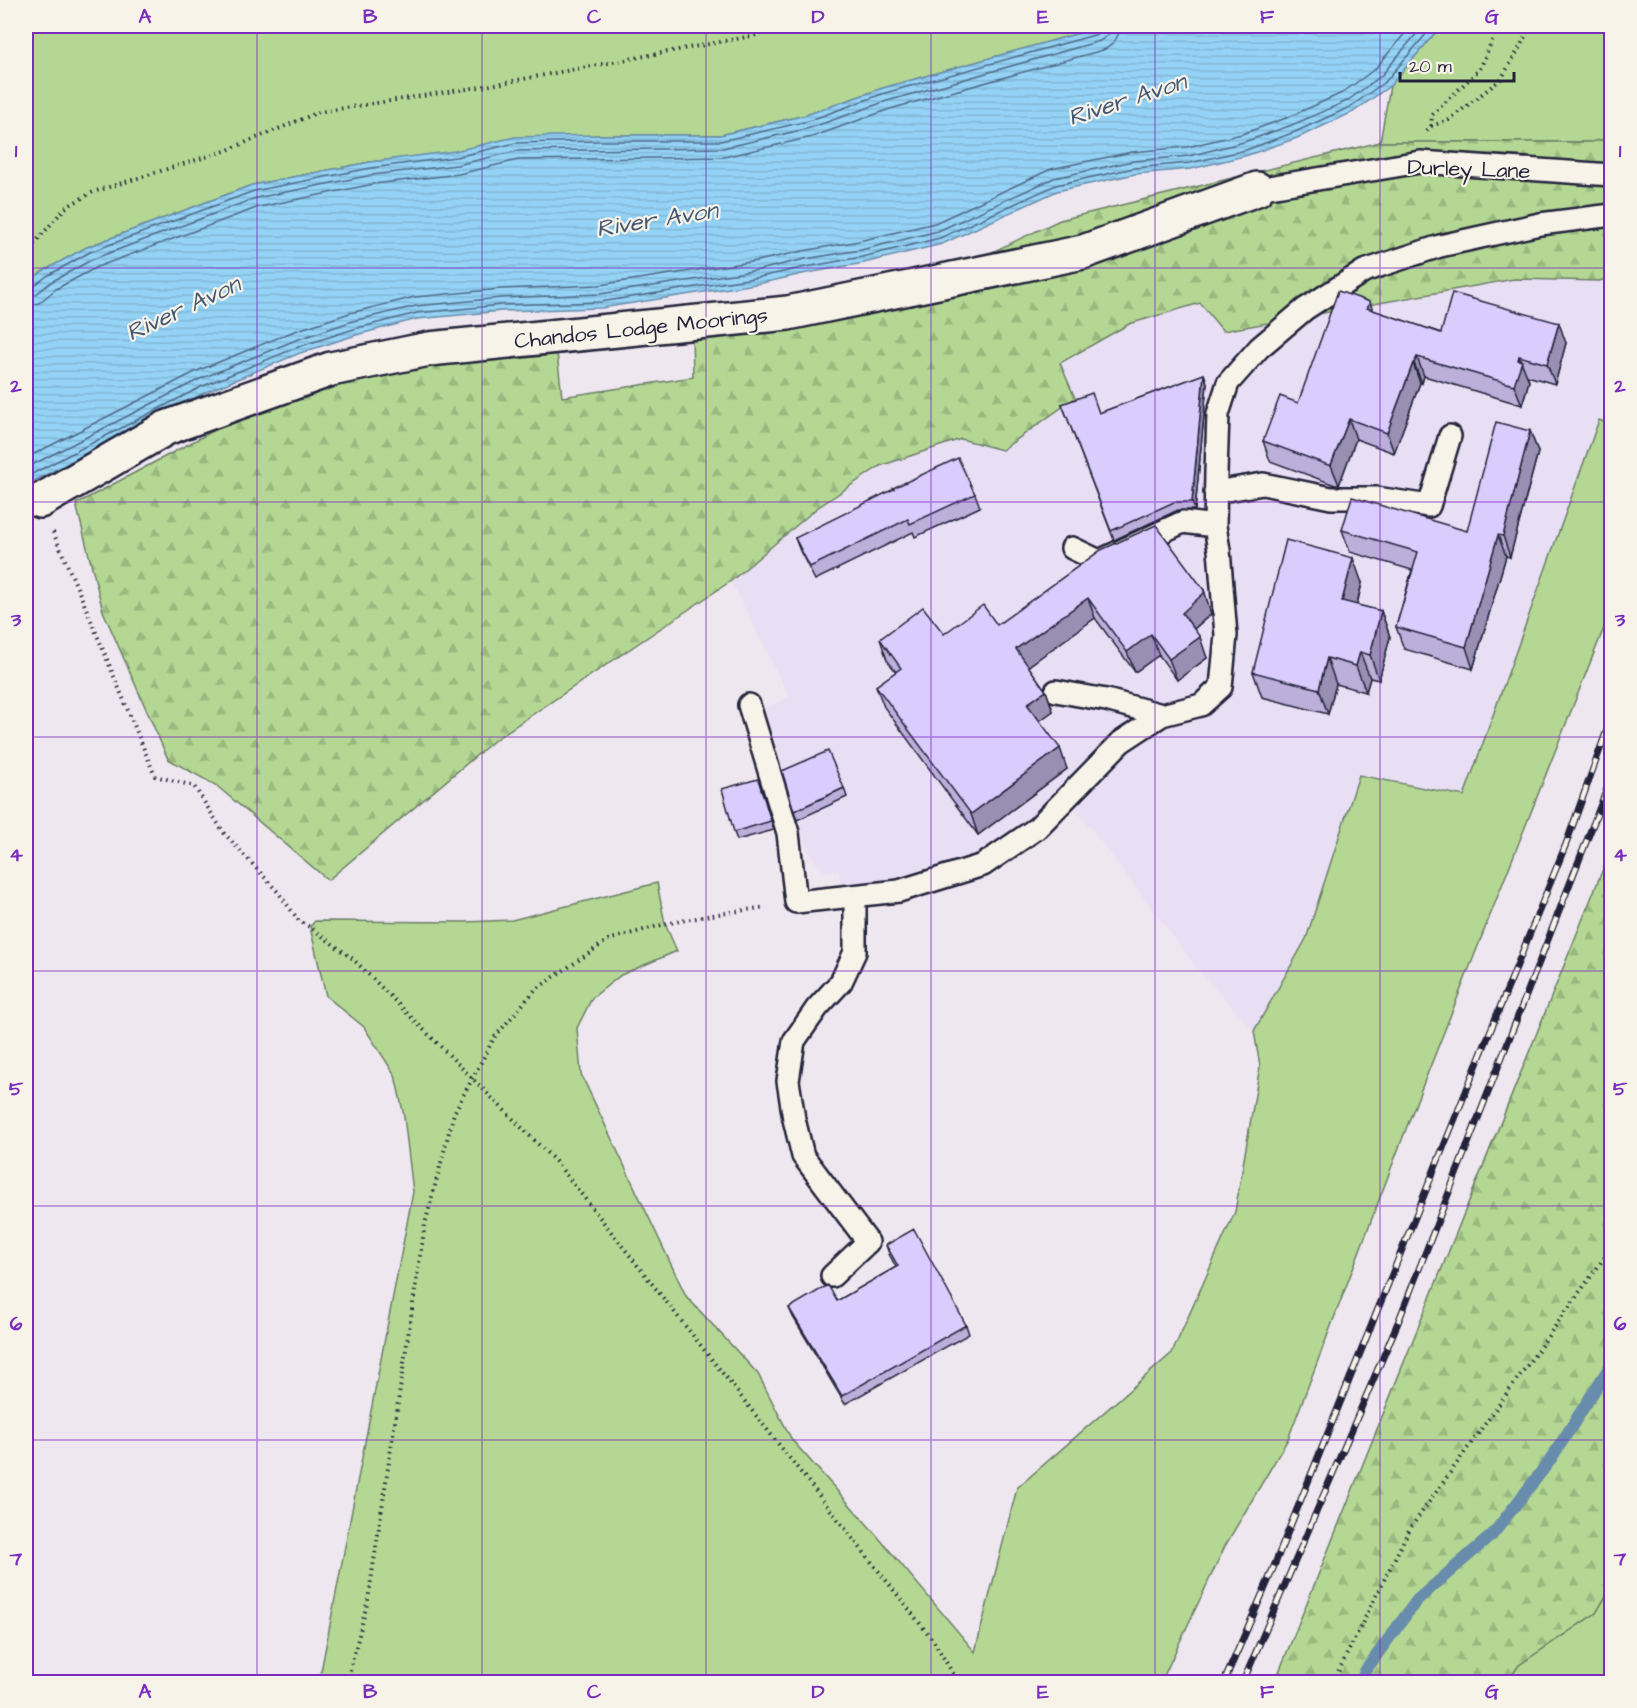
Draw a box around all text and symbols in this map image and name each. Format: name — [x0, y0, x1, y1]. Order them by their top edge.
text: A — [139, 3, 152, 31]
text: B — [363, 3, 378, 31]
text: C — [587, 3, 602, 31]
text: D — [812, 3, 825, 31]
text: E — [1037, 3, 1049, 31]
text: F — [1260, 3, 1275, 31]
text: G — [1485, 3, 1499, 31]
scale bar — [1400, 45, 1514, 83]
text: 20 m — [1409, 54, 1452, 79]
water label: River Avon — [1064, 64, 1193, 135]
text: 1 — [15, 137, 18, 165]
text: 1 — [1619, 137, 1622, 165]
street label: Durley Lane — [1407, 152, 1531, 188]
water label: River Avon — [594, 193, 722, 246]
water label: River Avon — [121, 267, 248, 350]
street label: Chandos Lodge Moorings — [513, 300, 770, 358]
text: 2 — [9, 372, 22, 400]
text: 2 — [1613, 372, 1626, 400]
text: 3 — [10, 606, 22, 634]
text: 3 — [1614, 606, 1626, 634]
text: 4 — [9, 841, 23, 869]
text: 4 — [1613, 841, 1627, 869]
text: 5 — [9, 1075, 24, 1103]
text: 5 — [1613, 1075, 1628, 1103]
text: 6 — [10, 1310, 23, 1338]
text: 6 — [1614, 1310, 1627, 1338]
text: 7 — [9, 1545, 23, 1573]
text: 7 — [1613, 1545, 1627, 1573]
text: A — [139, 1678, 152, 1706]
text: B — [363, 1678, 378, 1706]
text: C — [587, 1678, 602, 1706]
text: D — [812, 1678, 825, 1706]
text: E — [1037, 1678, 1049, 1706]
text: F — [1260, 1678, 1275, 1706]
text: G — [1485, 1678, 1499, 1706]

